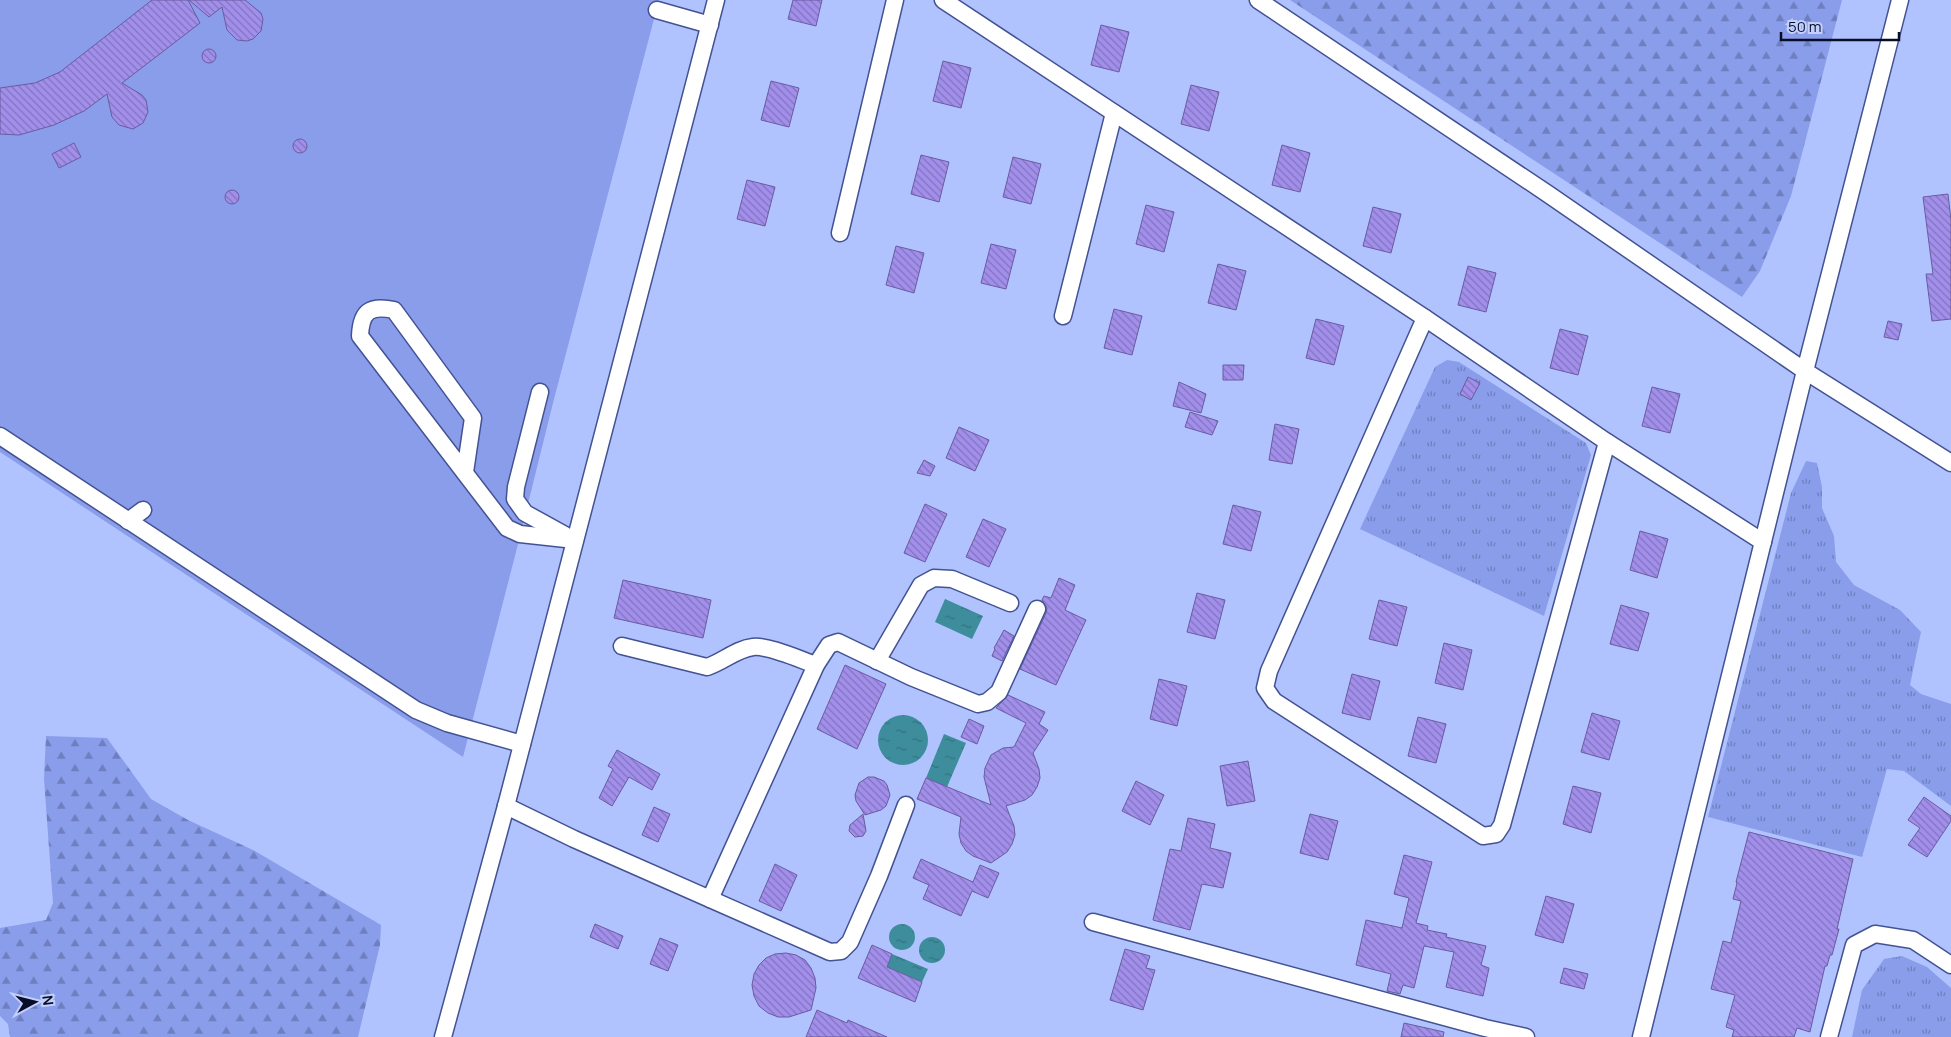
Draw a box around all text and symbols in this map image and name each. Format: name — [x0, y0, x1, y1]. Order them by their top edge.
scale bar — [1781, 10, 1898, 42]
text: 50 m — [1788, 16, 1822, 37]
north arrow — [10, 977, 60, 1027]
text: N — [38, 994, 58, 1007]

